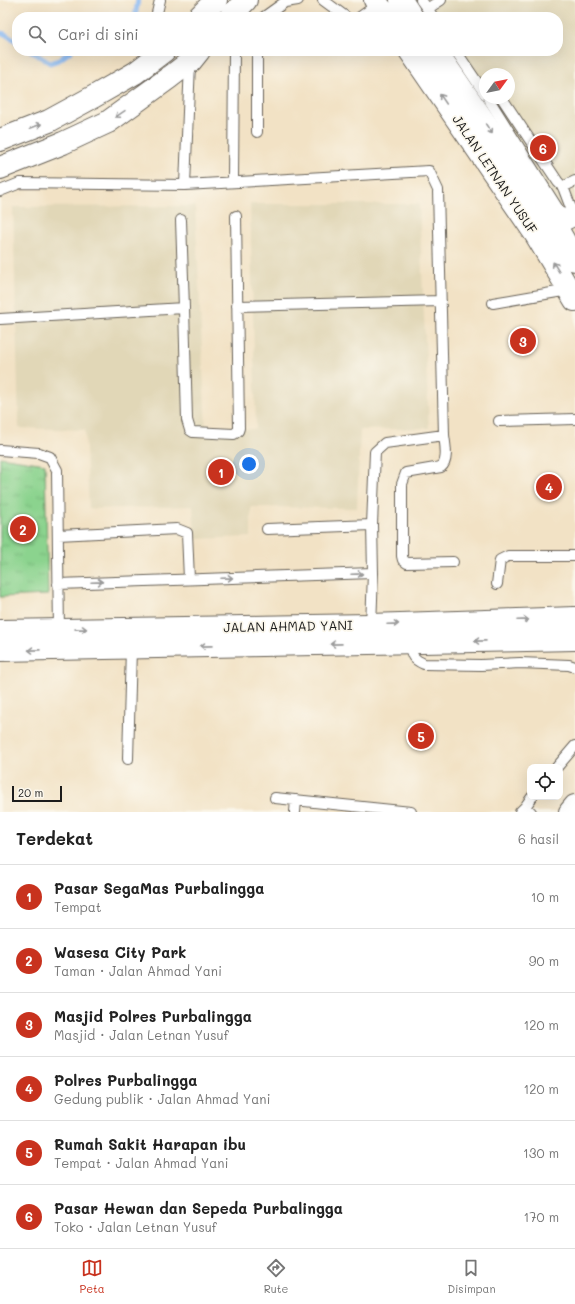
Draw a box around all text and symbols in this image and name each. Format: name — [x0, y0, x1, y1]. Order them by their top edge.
search box — [12, 12, 563, 56]
icon: search — [26, 23, 48, 45]
text: Cari di sini — [58, 24, 139, 44]
north arrow — [479, 68, 515, 104]
one-way arrow — [439, 93, 447, 104]
one-way arrow — [115, 110, 126, 118]
street label: JALAN LETNAN YUSUF — [449, 111, 542, 237]
one-way arrow — [30, 121, 42, 129]
one-way arrow — [485, 124, 493, 135]
pin: 6 — [530, 133, 556, 163]
one-way arrow — [551, 261, 559, 273]
pin: 3 — [510, 326, 536, 356]
your location — [239, 454, 259, 474]
pin: 1 — [208, 457, 234, 487]
pin: 4 — [536, 472, 562, 502]
pin: 2 — [10, 514, 36, 544]
one-way arrow — [350, 570, 363, 577]
one-way arrow — [220, 574, 233, 582]
one-way arrow — [90, 578, 103, 586]
street label: JALAN AHMAD YANI — [223, 616, 353, 635]
one-way arrow — [516, 616, 529, 624]
one-way arrow — [386, 621, 399, 628]
one-way arrow — [74, 625, 87, 633]
one-way arrow — [474, 637, 487, 645]
one-way arrow — [330, 640, 343, 648]
one-way arrow — [200, 643, 213, 650]
one-way arrow — [28, 646, 41, 654]
pin: 5 — [408, 721, 434, 751]
map controls — [527, 764, 563, 800]
button: locate — [527, 764, 563, 800]
scale bar — [12, 784, 62, 803]
text: 20 m — [18, 785, 43, 800]
text: Terdekat — [16, 827, 93, 849]
text: 6 hasil — [518, 830, 559, 847]
text: Pasar SegaMas Purbalingga — [54, 878, 264, 898]
text: 1 — [26, 888, 32, 905]
text: 10 m — [531, 888, 559, 905]
text: Tempat — [54, 898, 102, 915]
text: Wasesa City Park — [54, 942, 186, 962]
text: 2 — [25, 952, 33, 969]
text: 90 m — [529, 952, 559, 969]
text: Taman · Jalan Ahmad Yani — [54, 962, 222, 979]
text: Masjid Polres Purbalingga — [54, 1006, 252, 1026]
text: 3 — [25, 1016, 33, 1033]
text: 120 m — [523, 1016, 559, 1033]
text: Masjid · Jalan Letnan Yusuf — [54, 1026, 229, 1043]
text: Polres Purbalingga — [54, 1070, 197, 1090]
text: 4 — [25, 1080, 33, 1097]
text: 120 m — [523, 1080, 559, 1097]
text: Gedung publik · Jalan Ahmad Yani — [54, 1090, 270, 1107]
text: Rumah Sakit Harapan ibu — [54, 1134, 246, 1154]
text: 5 — [25, 1144, 33, 1161]
text: 130 m — [523, 1144, 559, 1161]
text: Tempat · Jalan Ahmad Yani — [54, 1154, 228, 1171]
text: Pasar Hewan dan Sepeda Purbalingga — [54, 1198, 343, 1218]
text: 6 — [25, 1208, 33, 1225]
text: 170 m — [523, 1208, 559, 1225]
text: Toko · Jalan Letnan Yusuf — [54, 1218, 217, 1235]
tab: Peta — [79, 1257, 105, 1296]
tab: Rute — [264, 1257, 288, 1296]
tab: Disimpan — [447, 1257, 496, 1296]

